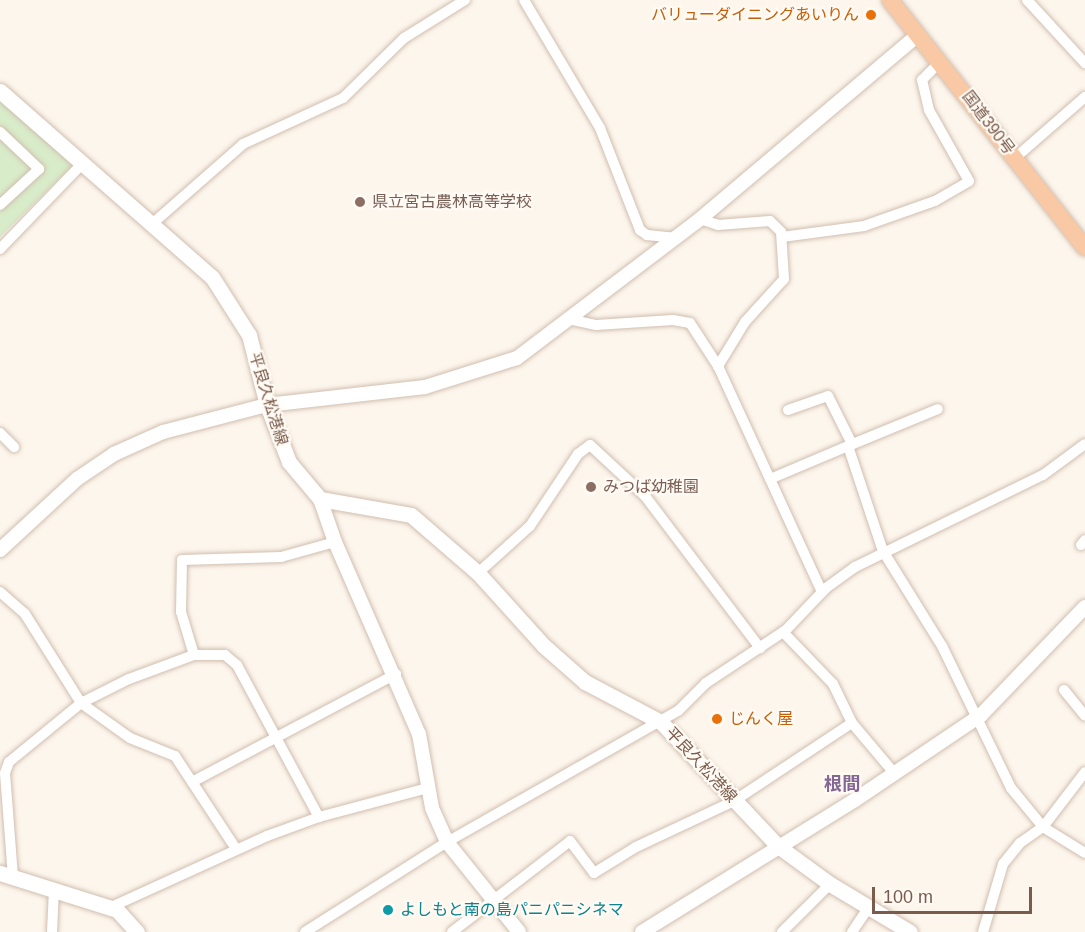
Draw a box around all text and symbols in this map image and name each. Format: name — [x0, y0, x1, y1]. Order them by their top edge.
place label: バリューダイニングあいりん — [651, 5, 859, 25]
marker: バリューダイニングあいりん — [864, 8, 878, 22]
street label: 国道390号 — [958, 87, 1018, 159]
place label: 県立宮古農林高等学校 — [372, 192, 532, 212]
marker: 県立宮古農林高等学校 — [353, 195, 367, 209]
street label: 平良久松港線 — [245, 350, 291, 448]
place label: みつば幼稚園 — [603, 477, 699, 497]
marker: みつば幼稚園 — [584, 480, 598, 494]
place label: じんく屋 — [729, 709, 793, 729]
marker: じんく屋 — [710, 712, 724, 726]
street label: 平良久松港線 — [661, 723, 741, 807]
district label: 根間 — [824, 773, 860, 795]
scale bar — [875, 875, 1036, 913]
text: 100 m — [883, 887, 933, 907]
place label: よしもと南の島パニパニシネマ — [400, 900, 624, 920]
marker: よしもと南の島パニパニシネマ — [381, 903, 395, 917]

